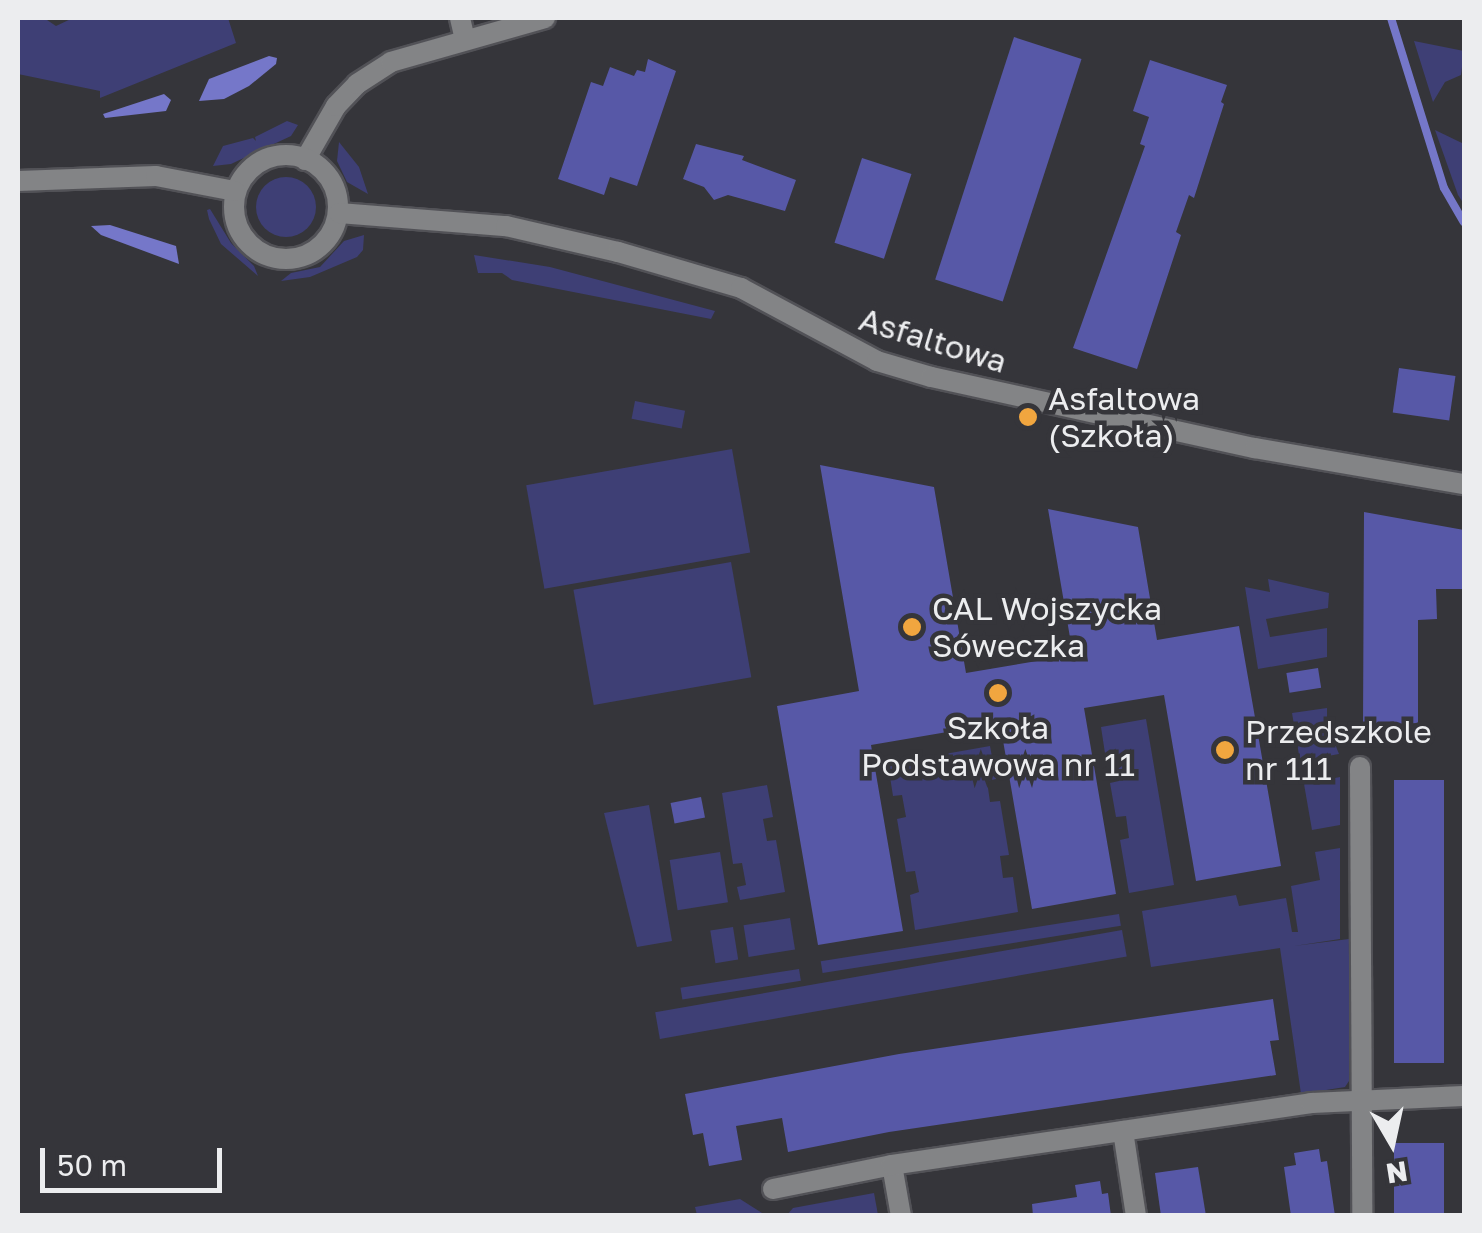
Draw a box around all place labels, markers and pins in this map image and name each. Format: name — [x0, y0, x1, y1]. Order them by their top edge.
place label: Asfaltowa (Szkoła) — [1048, 380, 1200, 455]
marker: Asfaltowa (Szkoła) — [1017, 406, 1039, 428]
place label: CAL Wojszycka Sóweczka — [932, 590, 1162, 665]
marker: CAL Wojszycka Sóweczka — [901, 616, 923, 638]
marker: Szkoła Podstawowa nr 11 — [987, 682, 1009, 704]
place label: Szkoła Podstawowa nr 11 — [861, 709, 1135, 784]
place label: Przedszkole nr 111 — [1245, 713, 1432, 788]
marker: Przedszkole nr 111 — [1214, 739, 1236, 761]

